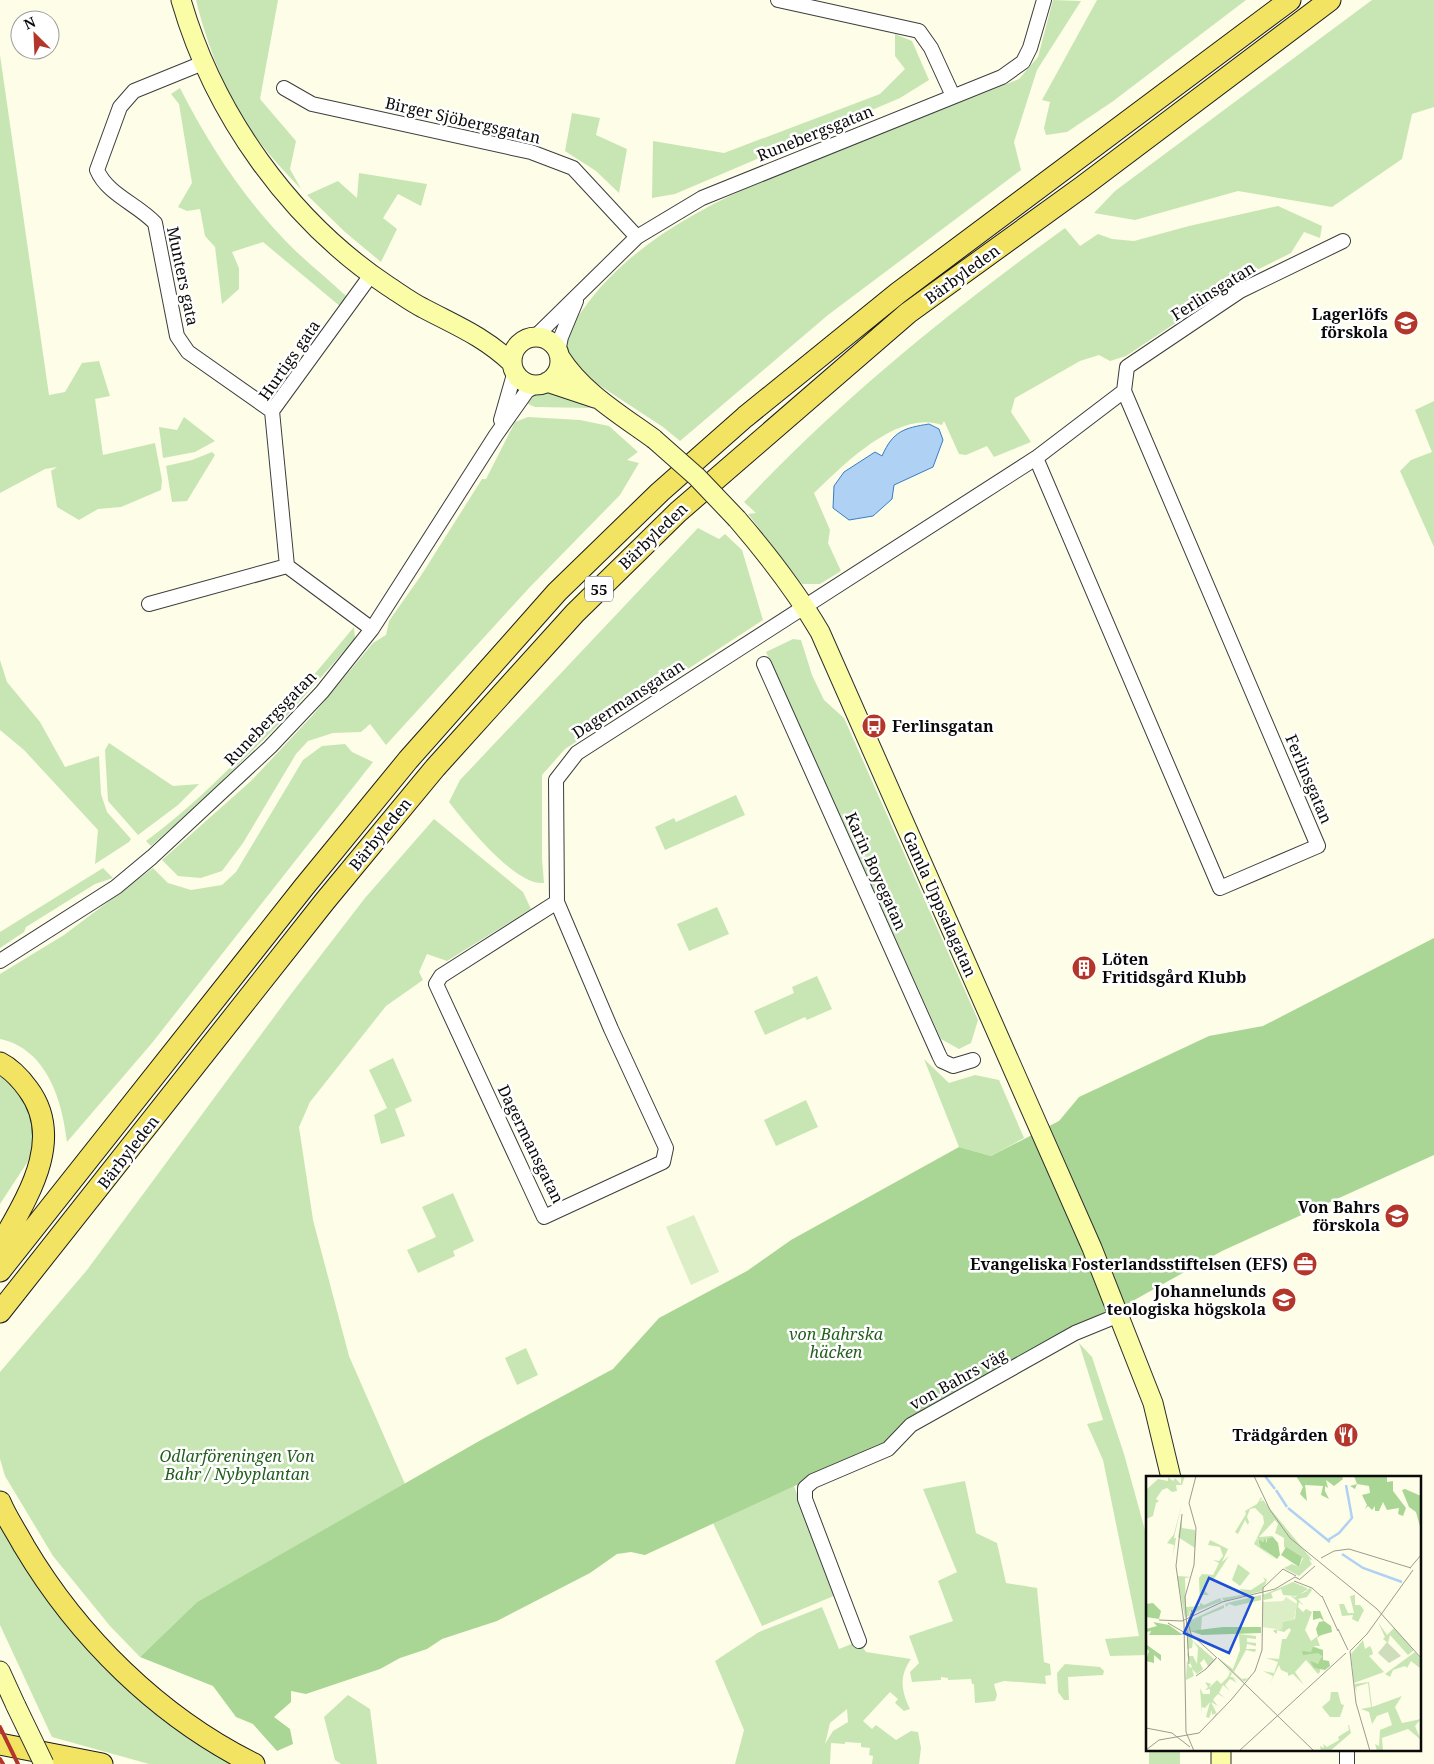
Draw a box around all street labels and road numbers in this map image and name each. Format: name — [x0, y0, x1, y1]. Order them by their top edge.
street label: Birger Sjöbergsgatan — [383, 91, 543, 149]
street label: Runebergsgatan — [753, 100, 877, 166]
street label: Munters gata — [162, 224, 204, 328]
street label: Bärbyleden — [920, 239, 1004, 309]
street label: Ferlinsgatan — [1167, 256, 1259, 326]
street label: Hurtigs gata — [253, 315, 325, 405]
street label: Bärbyleden — [614, 498, 692, 574]
road number: 55 — [585, 576, 613, 602]
street label: Dagermansgatan — [568, 654, 688, 744]
street label: Runebergsgatan — [219, 666, 321, 770]
street label: Ferlinsgatan — [1280, 731, 1338, 827]
street label: Bärbyleden — [344, 793, 416, 875]
street label: Karin Boyegatan — [840, 809, 912, 933]
street label: Gamla Uppsalagatan — [898, 828, 982, 980]
street label: Dagermansgatan — [493, 1081, 569, 1207]
street label: Bärbyleden — [92, 1111, 164, 1193]
street label: von Bahrs väg — [905, 1343, 1011, 1415]

